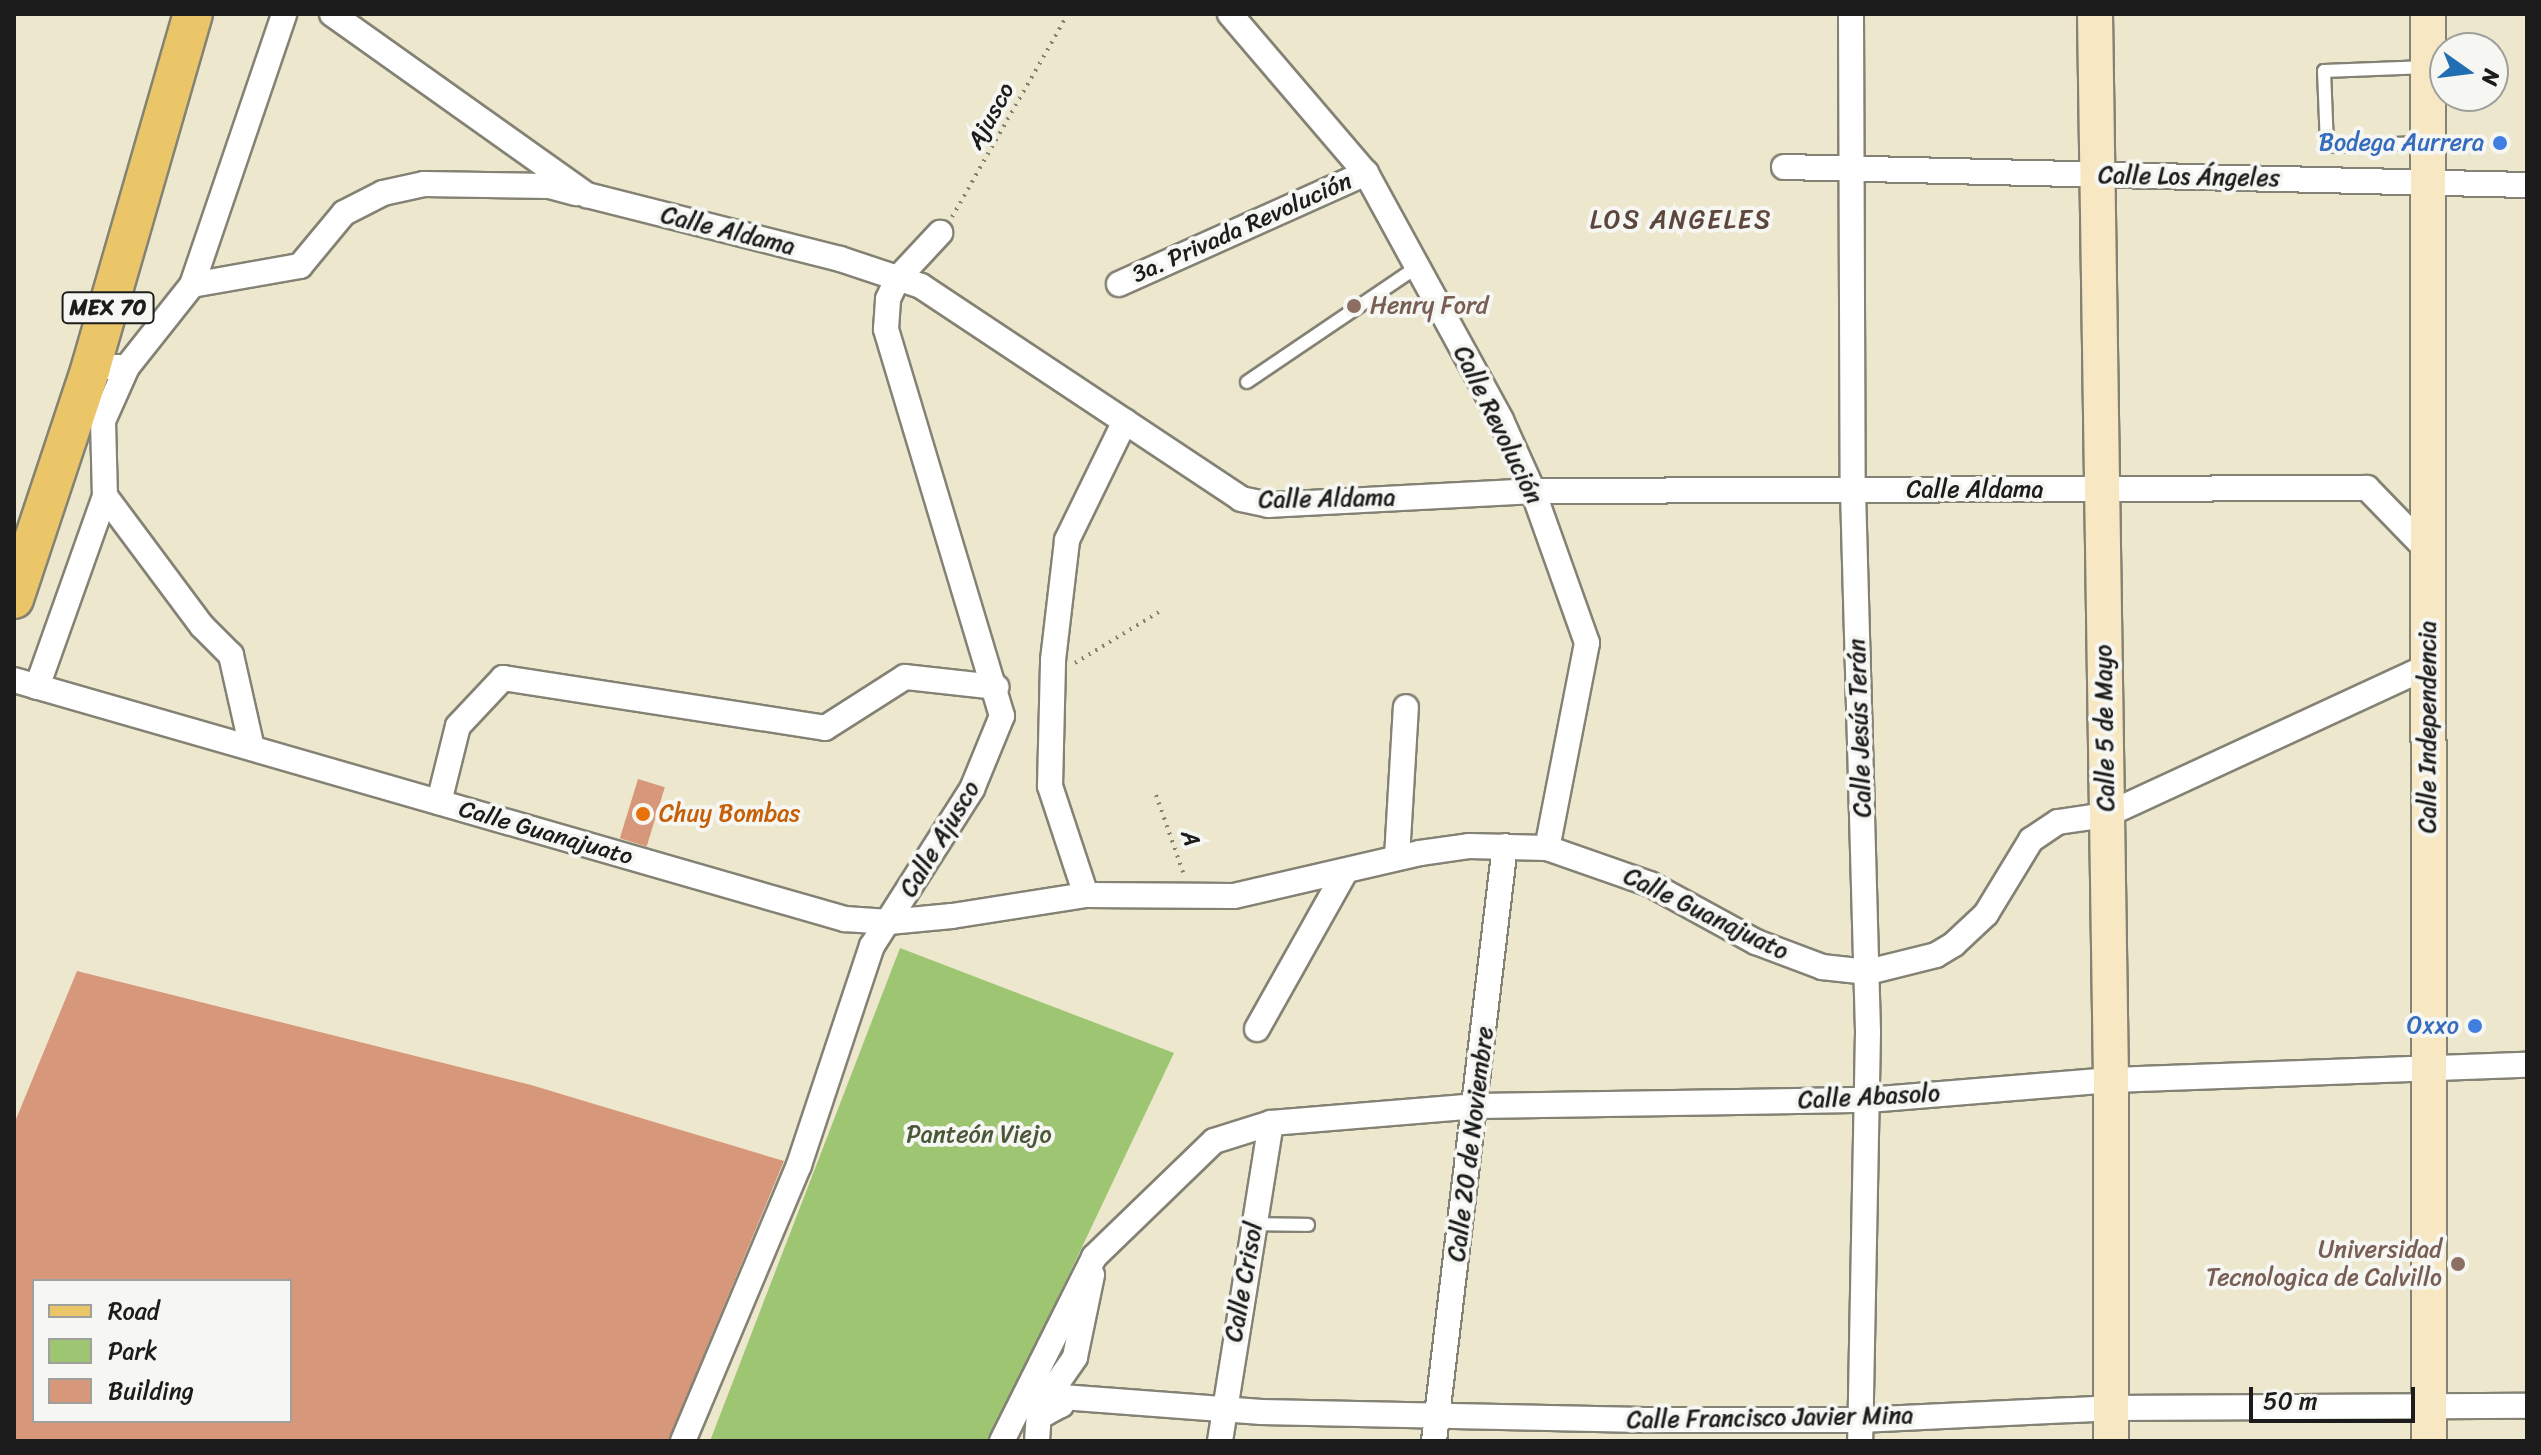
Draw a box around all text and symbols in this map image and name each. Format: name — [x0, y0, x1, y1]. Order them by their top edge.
north arrow — [2429, 32, 2509, 112]
text: N — [2470, 65, 2512, 90]
street label: Ajusco — [961, 78, 1021, 154]
place label: Bodega Aurrera — [2319, 129, 2484, 157]
marker: Bodega Aurrera — [2491, 134, 2509, 152]
street label: Calle Los Ángeles — [2097, 161, 2281, 193]
street label: 3a. Privada Revolución — [1128, 167, 1356, 289]
street label: Calle Aldama — [658, 200, 798, 262]
district label: LOS ANGELES — [1590, 204, 1772, 236]
road number: MEX 70 — [60, 290, 156, 326]
place label: Henry Ford — [1370, 292, 1488, 320]
marker: Henry Ford — [1345, 297, 1363, 315]
street label: Calle Revolución — [1447, 341, 1549, 509]
street label: Calle Aldama — [1906, 476, 2044, 504]
street label: Calle Aldama — [1258, 483, 1396, 515]
street label: Calle Independencia — [2414, 621, 2442, 833]
street label: Calle Jesús Terán — [1842, 636, 1878, 820]
street label: Calle 5 de Mayo — [2089, 644, 2121, 812]
street label: Calle Ajusco — [894, 775, 986, 903]
street label: Calle Guanajuato — [456, 795, 636, 871]
place label: Chuy Bombas — [659, 800, 799, 828]
marker: Chuy Bombas — [634, 805, 652, 823]
street label: A — [1174, 826, 1206, 850]
street label: Calle Guanajuato — [1620, 862, 1792, 966]
place label: Oxxo — [2407, 1012, 2459, 1040]
marker: Oxxo — [2466, 1017, 2484, 1035]
street label: Calle 20 de Noviembre — [1442, 1024, 1500, 1264]
street label: Calle Abasolo — [1797, 1079, 1941, 1115]
park label: Panteón Viejo — [906, 1121, 1052, 1149]
street label: Calle Crisol — [1219, 1220, 1269, 1344]
place label: Universidad Tecnologica de Calvillo — [2205, 1236, 2442, 1292]
marker: Universidad Tecnologica de Calvillo — [2449, 1255, 2467, 1273]
legend — [32, 1279, 292, 1423]
text: Road — [108, 1290, 159, 1332]
text: Park — [108, 1330, 157, 1372]
text: Building — [108, 1370, 194, 1412]
scale bar — [2253, 1371, 2419, 1421]
text: 50 m — [2263, 1380, 2318, 1422]
street label: Calle Francisco Javier Mina — [1626, 1401, 1914, 1435]

